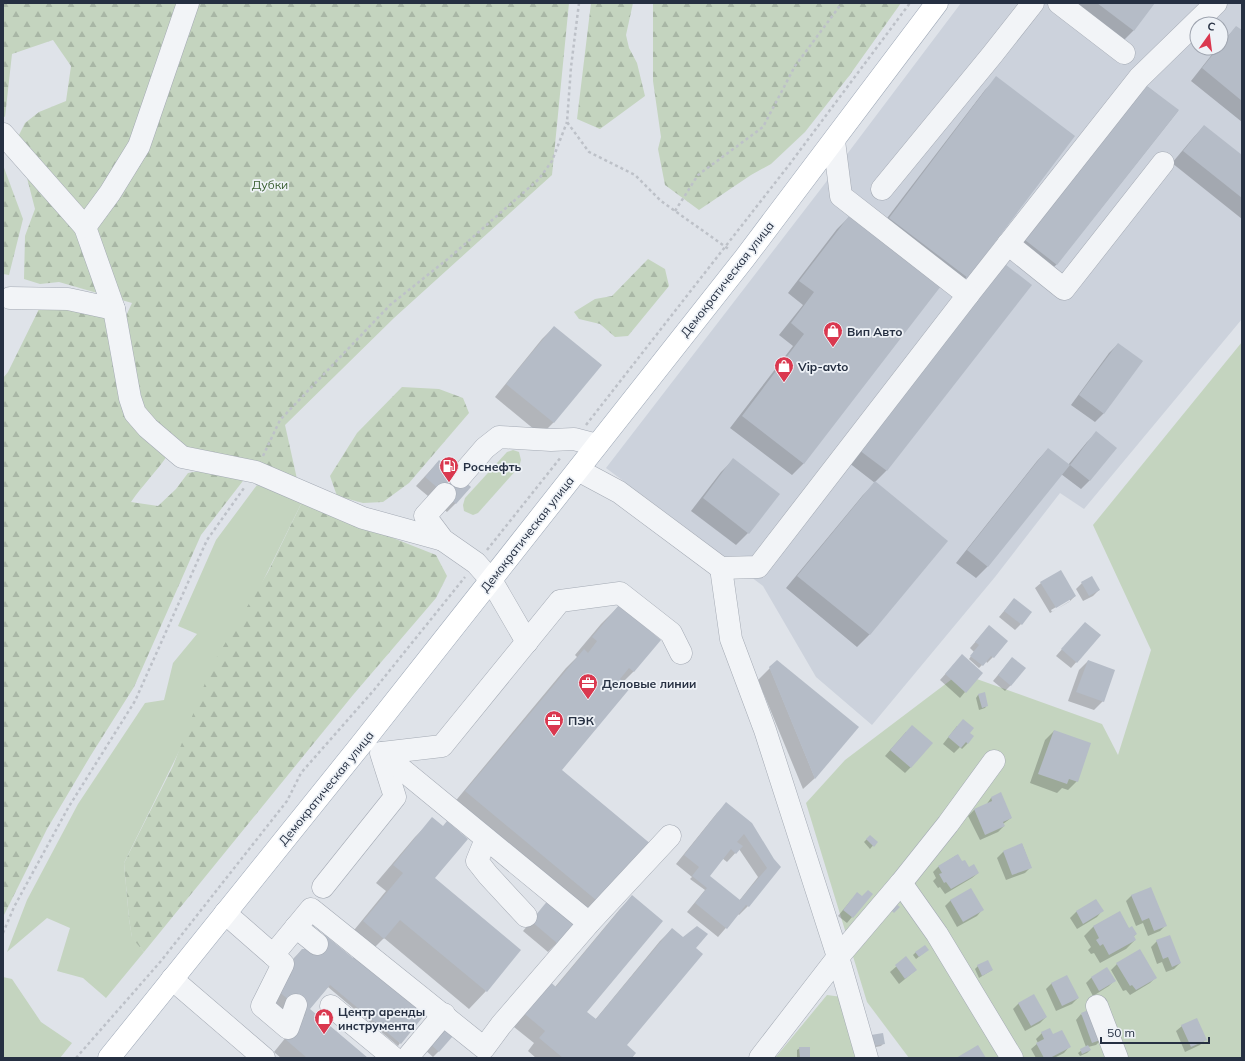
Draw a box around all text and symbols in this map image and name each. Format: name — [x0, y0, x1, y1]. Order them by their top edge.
north arrow — [1189, 16, 1229, 56]
text: С — [1206, 19, 1217, 34]
park label: Дубки — [252, 177, 288, 192]
street label: Демократическая улица — [677, 218, 777, 340]
shop icon: Вип Авто — [822, 320, 844, 348]
place label: Вип Авто — [847, 324, 902, 339]
shop icon: Vip-avto — [773, 355, 795, 383]
place label: Vip-avto — [797, 359, 848, 374]
fuel station icon: Роснефть — [438, 455, 460, 483]
place label: Роснефть — [463, 459, 522, 474]
street label: Демократическая улица — [477, 473, 577, 595]
office icon: Деловые линии — [577, 672, 599, 700]
place label: Деловые линии — [602, 676, 697, 691]
office icon: ПЭК — [543, 709, 565, 737]
place label: ПЭК — [568, 713, 595, 728]
street label: Демократическая улица — [275, 728, 377, 848]
place label: Центр аренды инструмента — [338, 1004, 425, 1033]
shop icon: Центр аренды инструмента — [313, 1007, 335, 1035]
scale bar — [1101, 1019, 1209, 1045]
text: 50 m — [1107, 1025, 1135, 1040]

